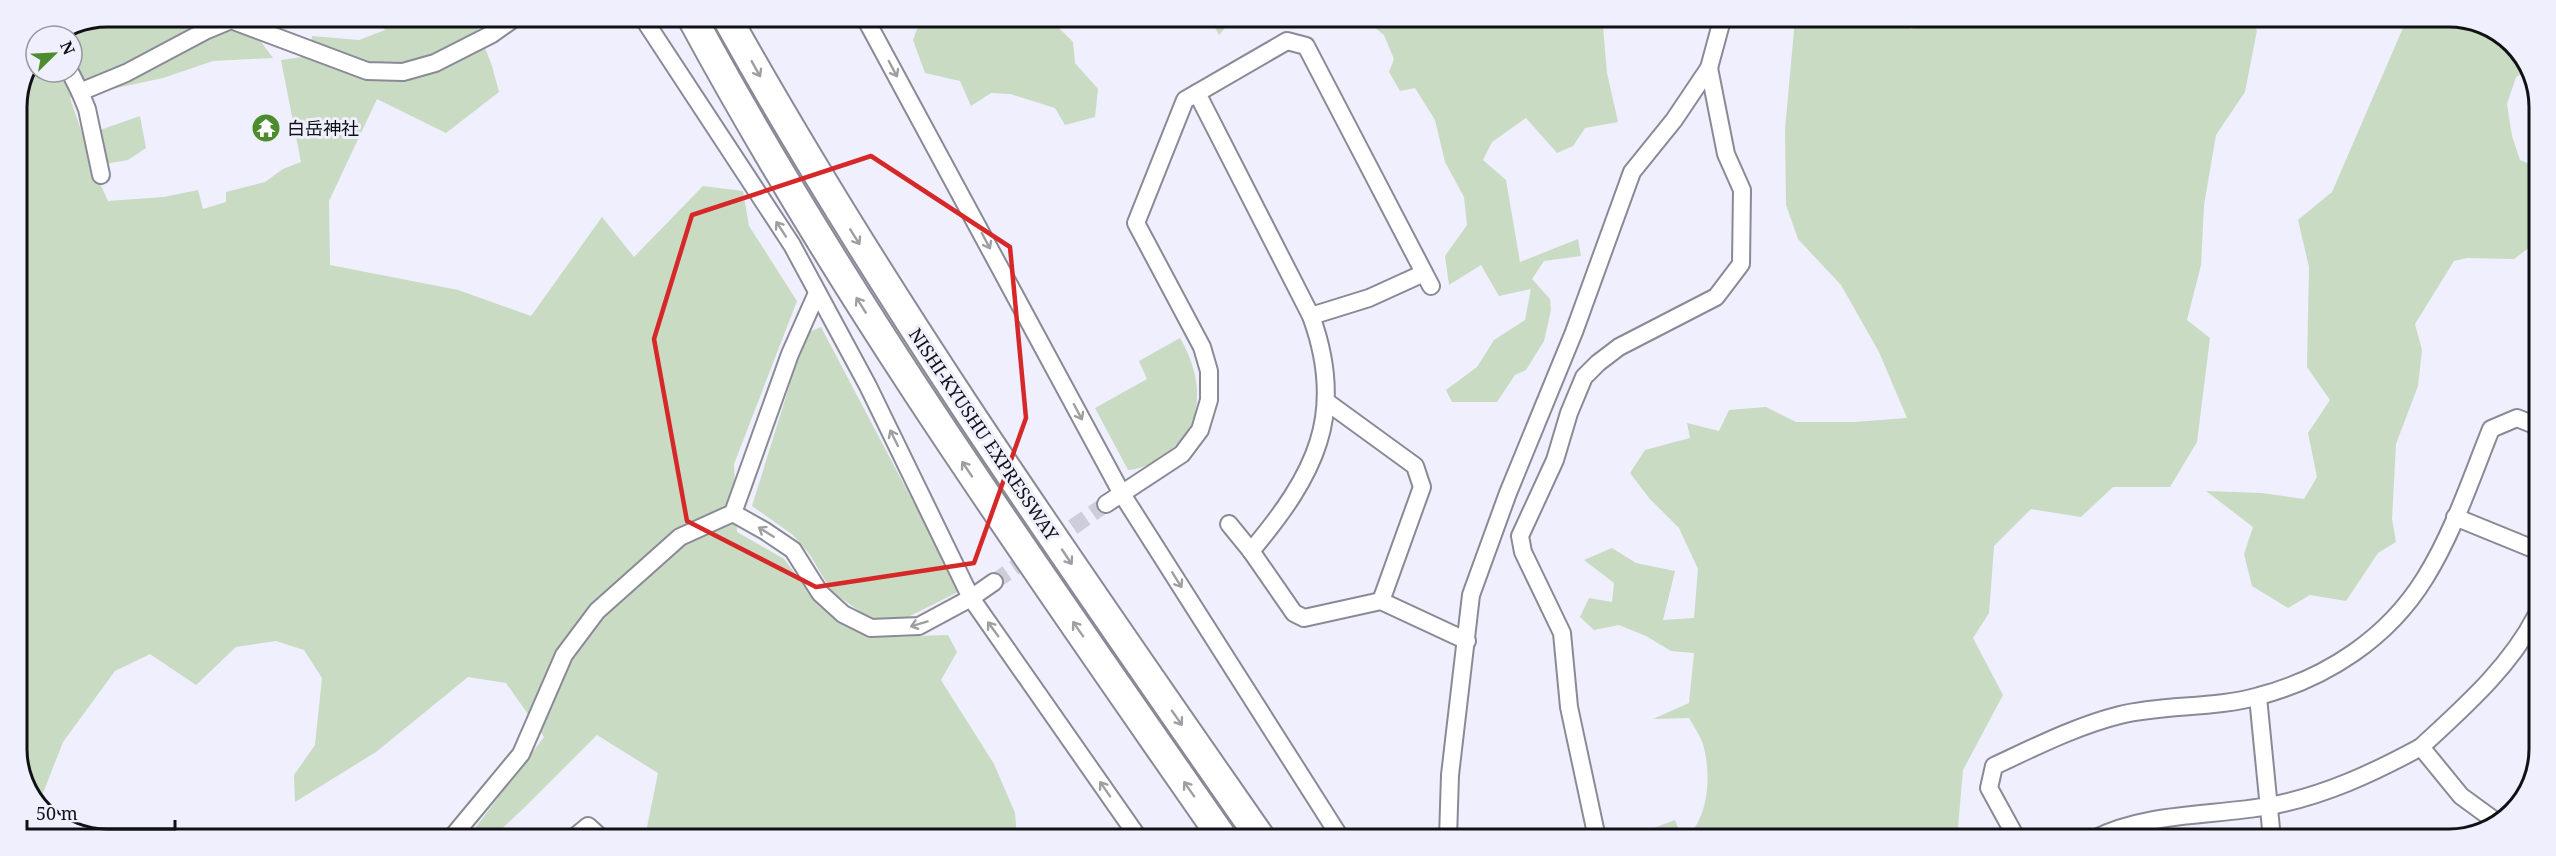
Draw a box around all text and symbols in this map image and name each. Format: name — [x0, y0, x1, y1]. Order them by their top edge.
north arrow — [24, 24, 84, 84]
text: N — [55, 38, 80, 58]
one-way arrow — [750, 60, 762, 77]
one-way arrow — [888, 60, 899, 78]
temple icon: 白岳神社 — [250, 112, 282, 144]
place label: 白岳神社 — [287, 116, 359, 140]
one-way arrow — [775, 221, 787, 238]
one-way arrow — [849, 228, 861, 245]
one-way arrow — [980, 232, 992, 249]
one-way arrow — [855, 297, 867, 314]
street label: NISHI-KYUSHU EXPRESSWAY — [904, 323, 1065, 546]
one-way arrow — [1073, 403, 1084, 421]
one-way arrow — [887, 429, 899, 447]
one-way arrow — [961, 461, 973, 477]
one-way arrow — [758, 526, 775, 538]
one-way arrow — [1061, 548, 1073, 564]
one-way arrow — [1171, 572, 1184, 589]
one-way arrow — [910, 619, 929, 630]
one-way arrow — [987, 621, 1000, 637]
one-way arrow — [1072, 621, 1084, 637]
one-way arrow — [1171, 709, 1183, 725]
one-way arrow — [1099, 781, 1111, 797]
one-way arrow — [1183, 781, 1195, 798]
scale bar — [27, 793, 176, 831]
text: 50 m — [36, 801, 78, 825]

